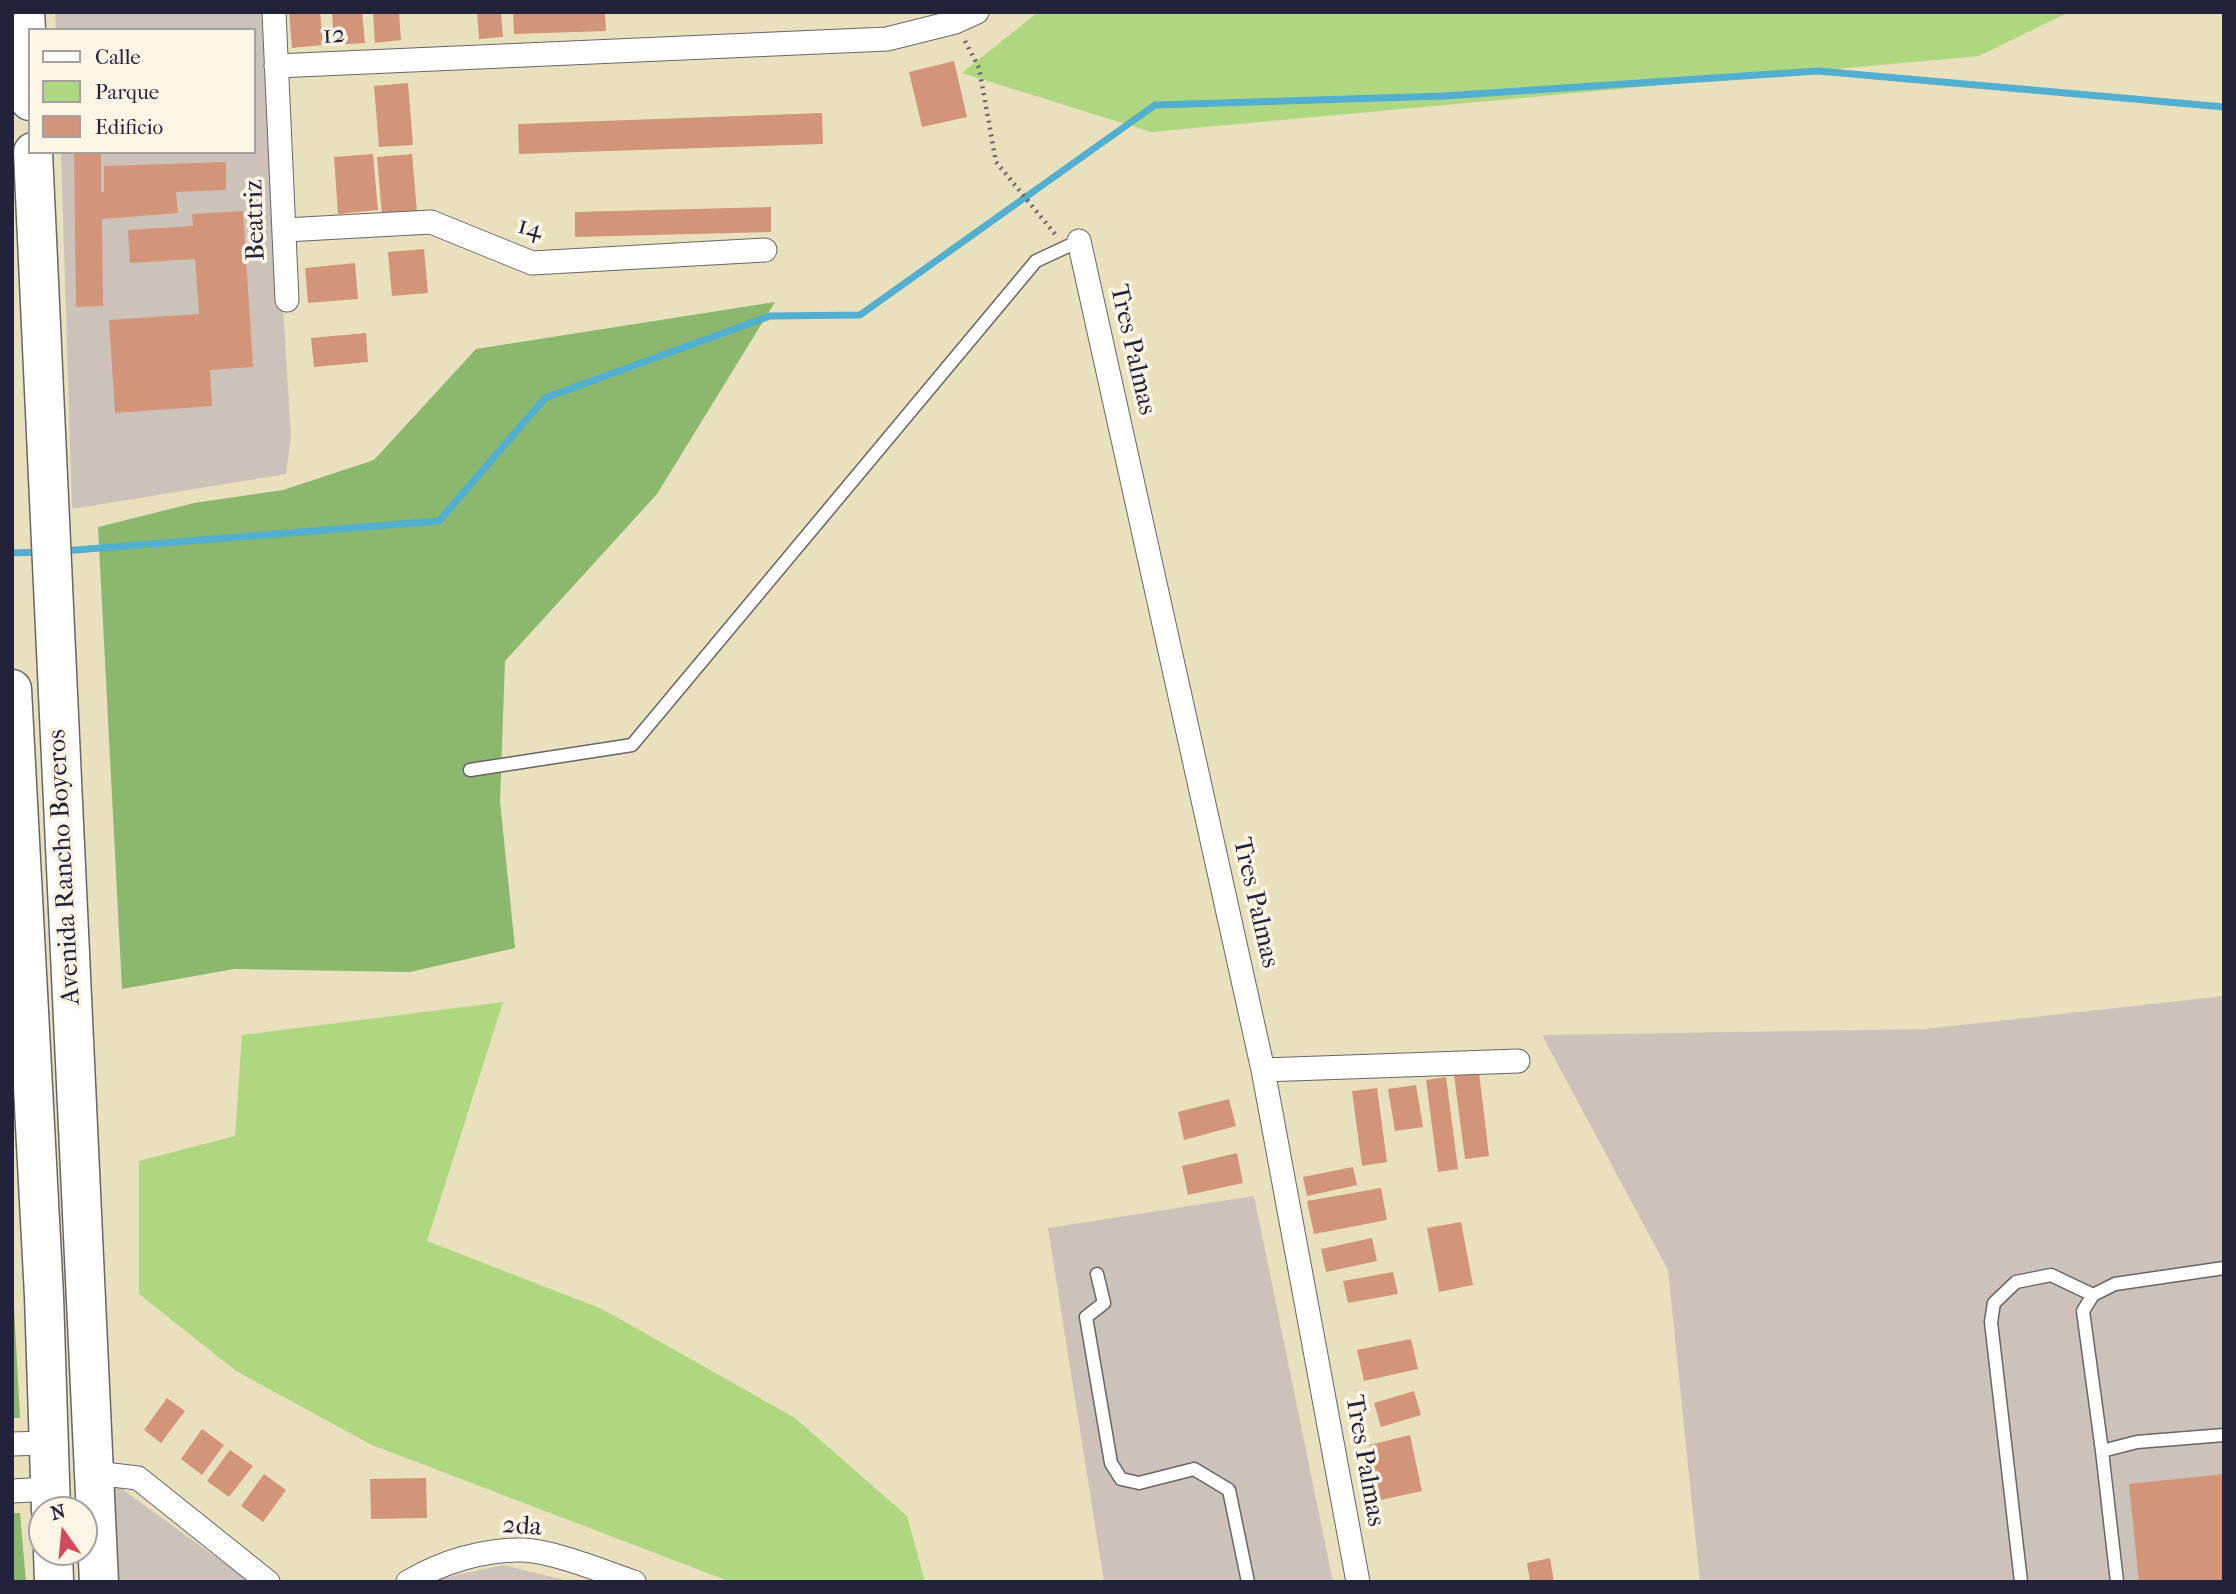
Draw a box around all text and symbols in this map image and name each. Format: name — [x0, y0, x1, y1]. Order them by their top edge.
street label: 12 — [322, 20, 346, 52]
legend — [28, 28, 256, 154]
text: Calle — [95, 45, 141, 69]
text: Parque — [95, 80, 159, 104]
text: Edificio — [95, 115, 163, 139]
street label: Beatriz — [239, 179, 273, 261]
street label: 14 — [514, 211, 546, 247]
street label: Tres Palmas — [1102, 282, 1162, 418]
street label: Avenida Rancho Boyeros — [42, 728, 88, 1006]
street label: Tres Palmas — [1225, 835, 1285, 971]
street label: Tres Palmas — [1337, 1393, 1391, 1529]
north arrow — [28, 1496, 98, 1566]
text: N — [48, 1500, 68, 1525]
street label: 2da — [501, 1510, 543, 1544]

